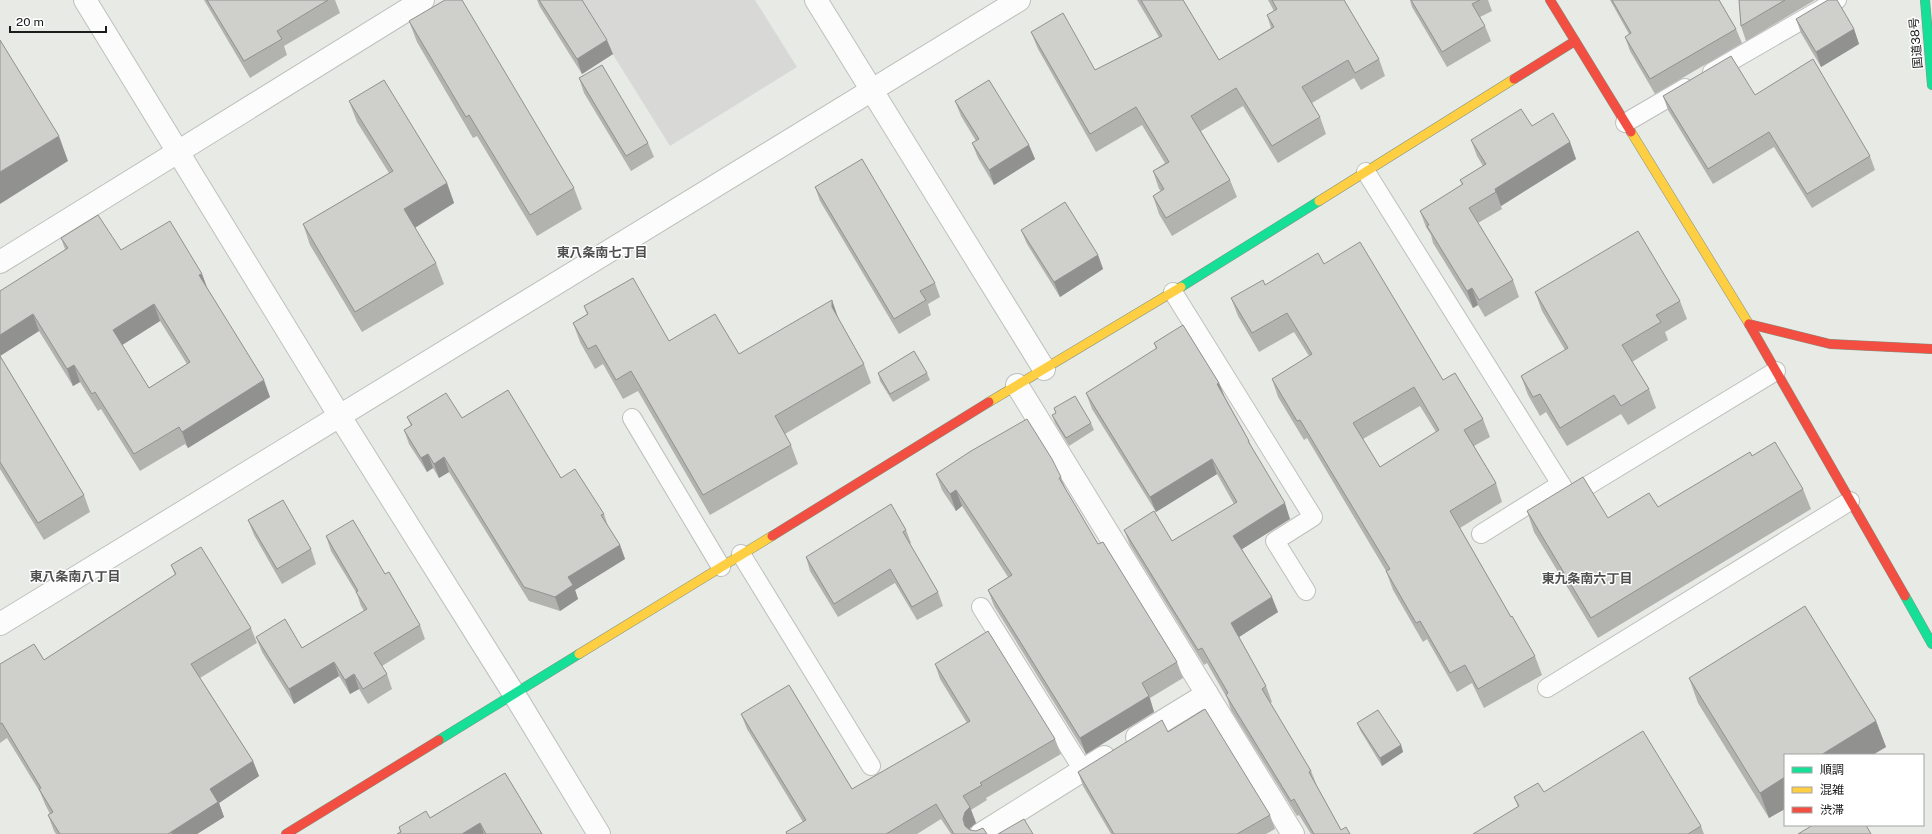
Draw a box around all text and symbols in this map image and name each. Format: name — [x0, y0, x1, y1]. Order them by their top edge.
scale bar — [10, 8, 106, 34]
text: 20 m — [16, 15, 44, 29]
street label: 国道38号 — [1907, 17, 1925, 69]
district label: 東八条南七丁目 — [556, 245, 648, 260]
district label: 東八条南八丁目 — [29, 569, 121, 584]
district label: 東九条南六丁目 — [1541, 571, 1633, 586]
legend — [1784, 754, 1924, 826]
text: 順調 — [1820, 763, 1844, 777]
text: 混雑 — [1820, 783, 1844, 797]
text: 渋滞 — [1820, 803, 1844, 817]

